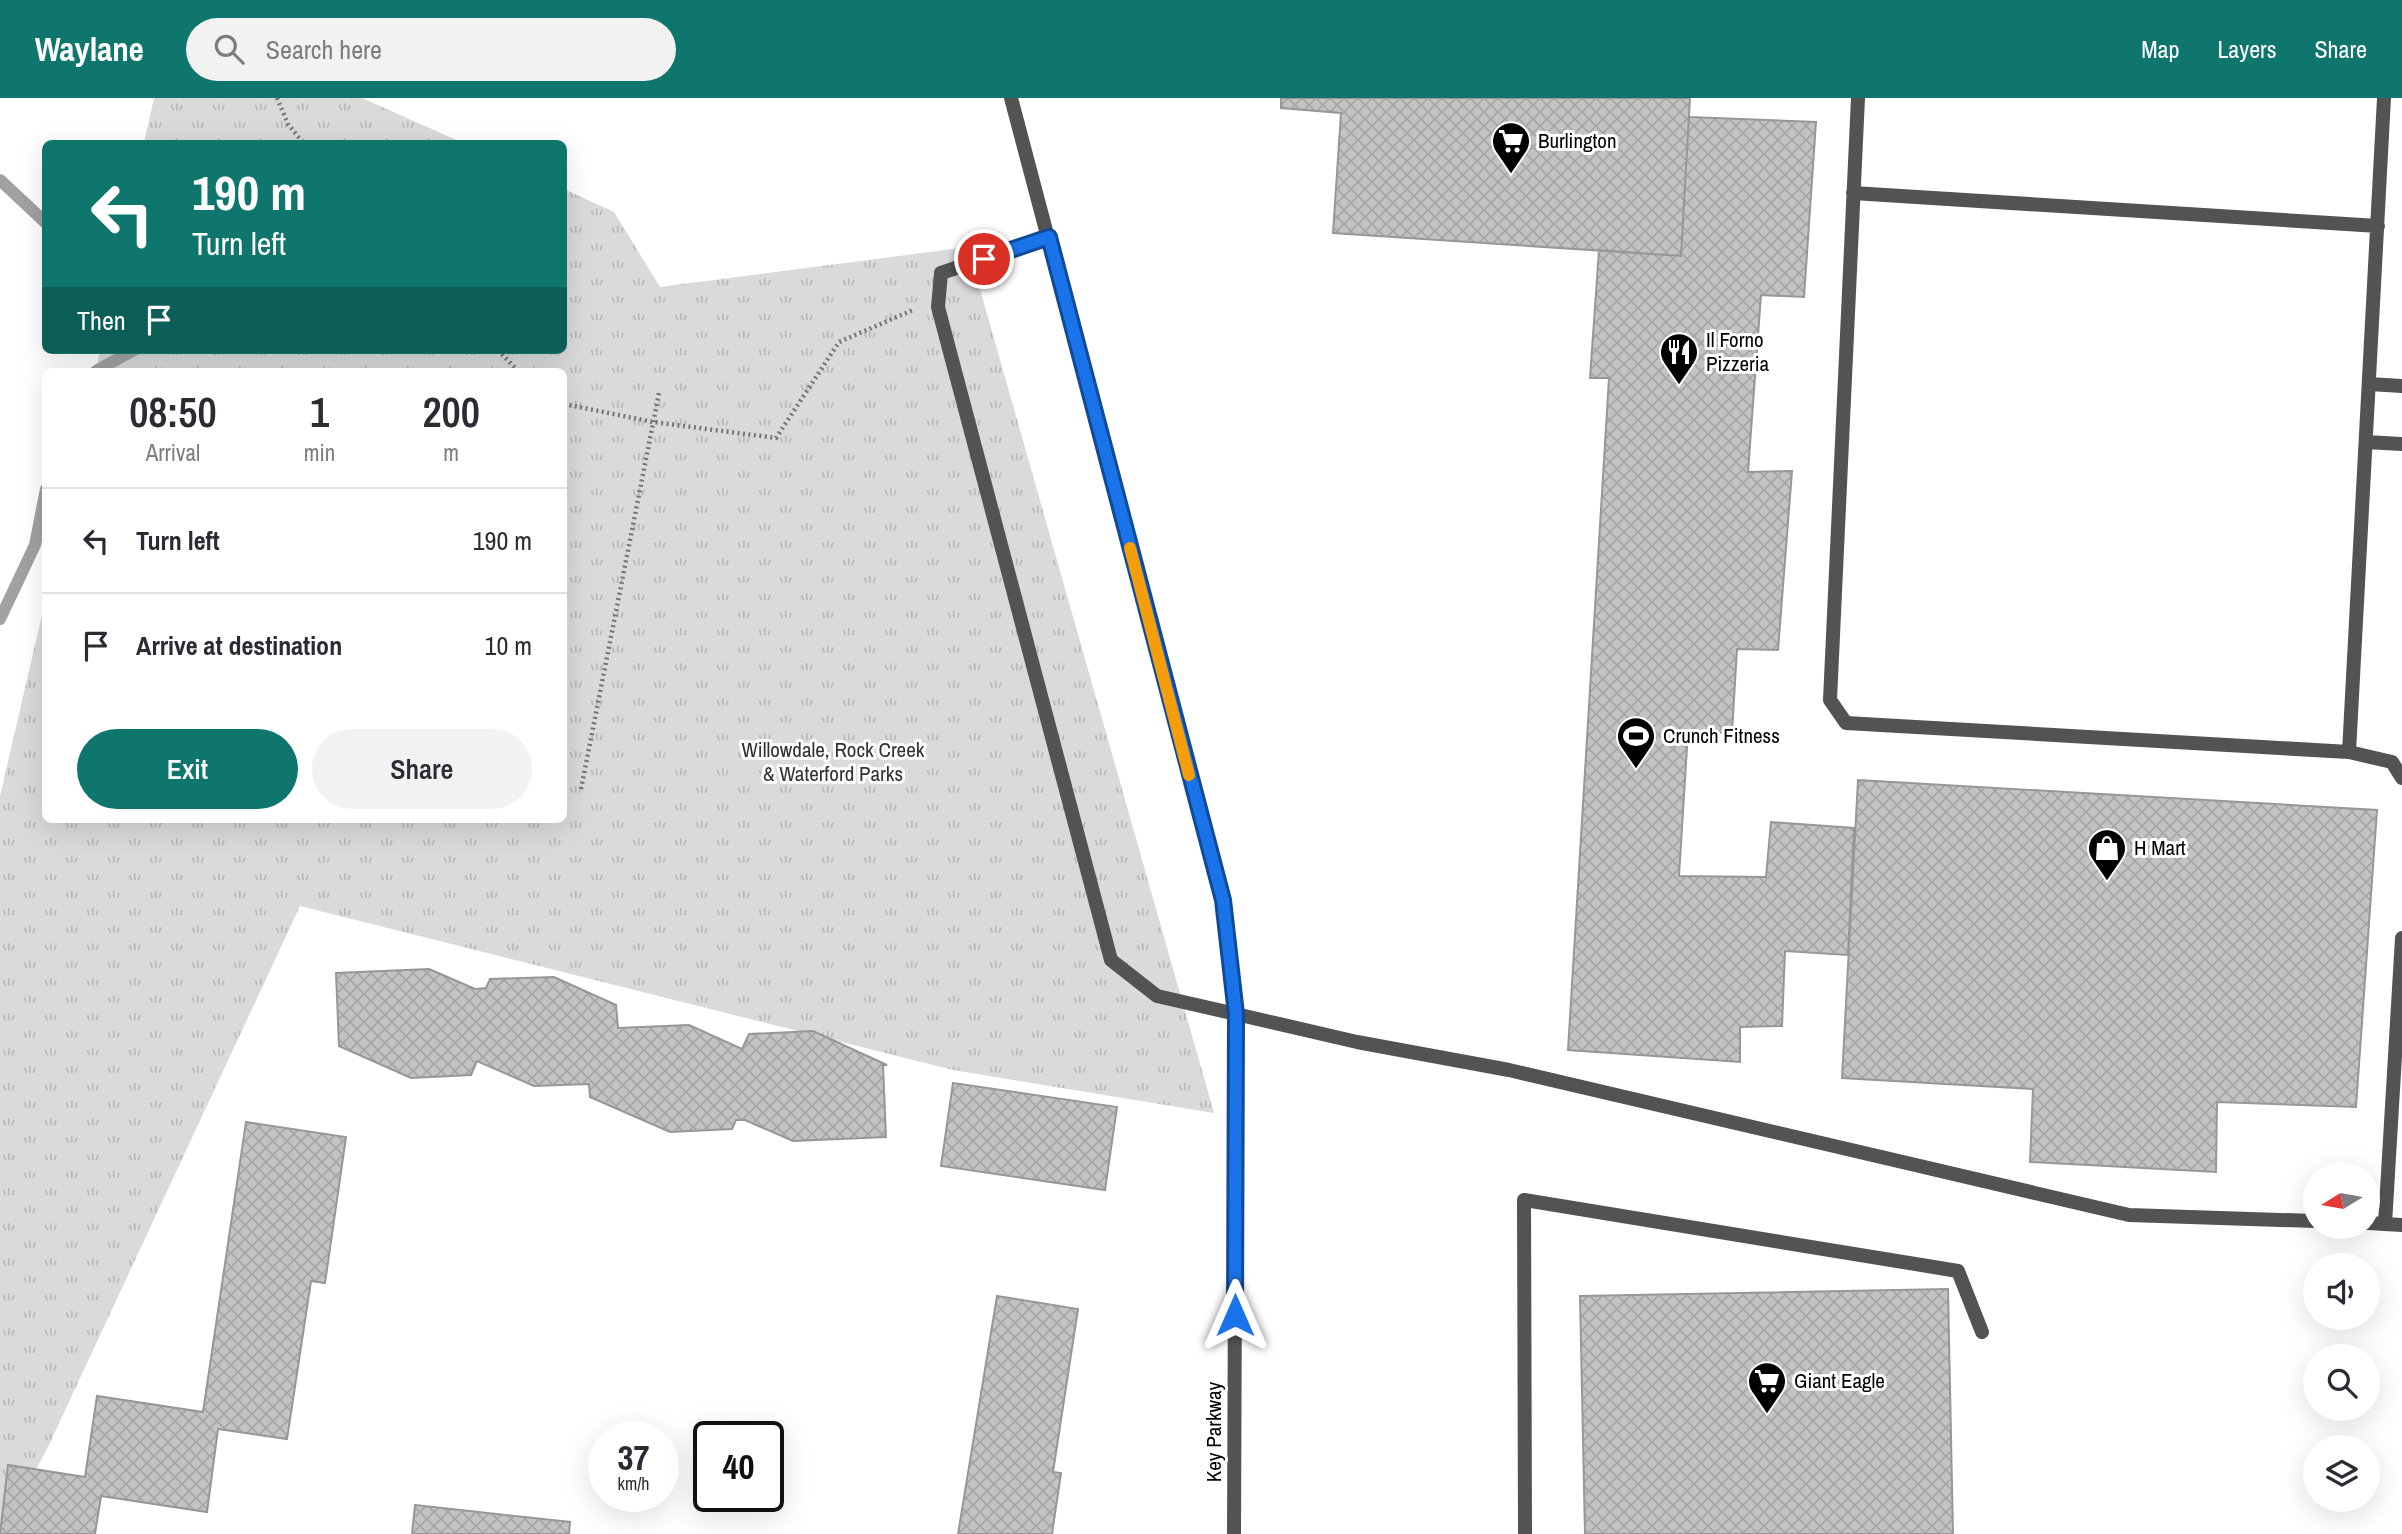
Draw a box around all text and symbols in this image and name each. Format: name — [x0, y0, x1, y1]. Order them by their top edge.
search box — [186, 18, 676, 81]
text: Waylane — [35, 27, 144, 71]
icon: search — [210, 30, 248, 68]
text: Search here — [266, 32, 382, 67]
text: Map — [2141, 33, 2179, 65]
text: Layers — [2217, 33, 2276, 65]
text: Share — [2314, 33, 2367, 65]
supermarket icon: Burlington — [1490, 120, 1532, 175]
place label: Burlington — [1538, 126, 1617, 155]
text: 190 m — [192, 159, 306, 225]
icon: left — [77, 168, 168, 259]
text: Turn left — [192, 222, 286, 265]
pin — [954, 229, 1014, 289]
icon: arrive — [965, 240, 1003, 278]
icon: arrive — [140, 301, 178, 339]
text: Then — [77, 303, 126, 338]
place label: Il Forno Pizzeria — [1706, 325, 1770, 378]
restaurant icon: Il Forno Pizzeria — [1658, 331, 1700, 386]
text: 08:50 — [129, 384, 217, 440]
text: 1 — [310, 384, 329, 440]
text: 200 — [422, 384, 480, 440]
text: Arrival — [146, 437, 200, 468]
text: min — [304, 437, 335, 468]
text: m — [443, 437, 459, 468]
icon: left — [77, 522, 115, 560]
text: Turn left — [136, 523, 220, 558]
text: 190 m — [473, 523, 532, 558]
icon: arrive — [77, 627, 115, 665]
text: Arrive at destination — [136, 628, 342, 663]
text: 10 m — [485, 628, 532, 663]
sports icon: Crunch Fitness — [1615, 715, 1657, 770]
place label: Crunch Fitness — [1663, 721, 1780, 750]
button: Exit — [77, 729, 298, 809]
button: Share — [312, 729, 532, 809]
park label: Willowdale, Rock Creek & Waterford Parks — [742, 735, 925, 788]
shop icon: H Mart — [2086, 827, 2128, 882]
place label: H Mart — [2134, 833, 2186, 862]
north arrow — [2303, 1162, 2380, 1239]
map controls — [2303, 1162, 2380, 1512]
button: sound — [2303, 1253, 2380, 1330]
position arrow — [1198, 1278, 1272, 1352]
button: search — [2303, 1344, 2380, 1421]
supermarket icon: Giant Eagle — [1746, 1360, 1788, 1415]
place label: Giant Eagle — [1794, 1366, 1885, 1395]
street label: Key Parkway — [1199, 1381, 1228, 1482]
speed limit sign: 40 — [693, 1421, 784, 1512]
text: 37 — [618, 1434, 649, 1481]
button: layers — [2303, 1435, 2380, 1512]
text: km/h — [618, 1471, 650, 1496]

